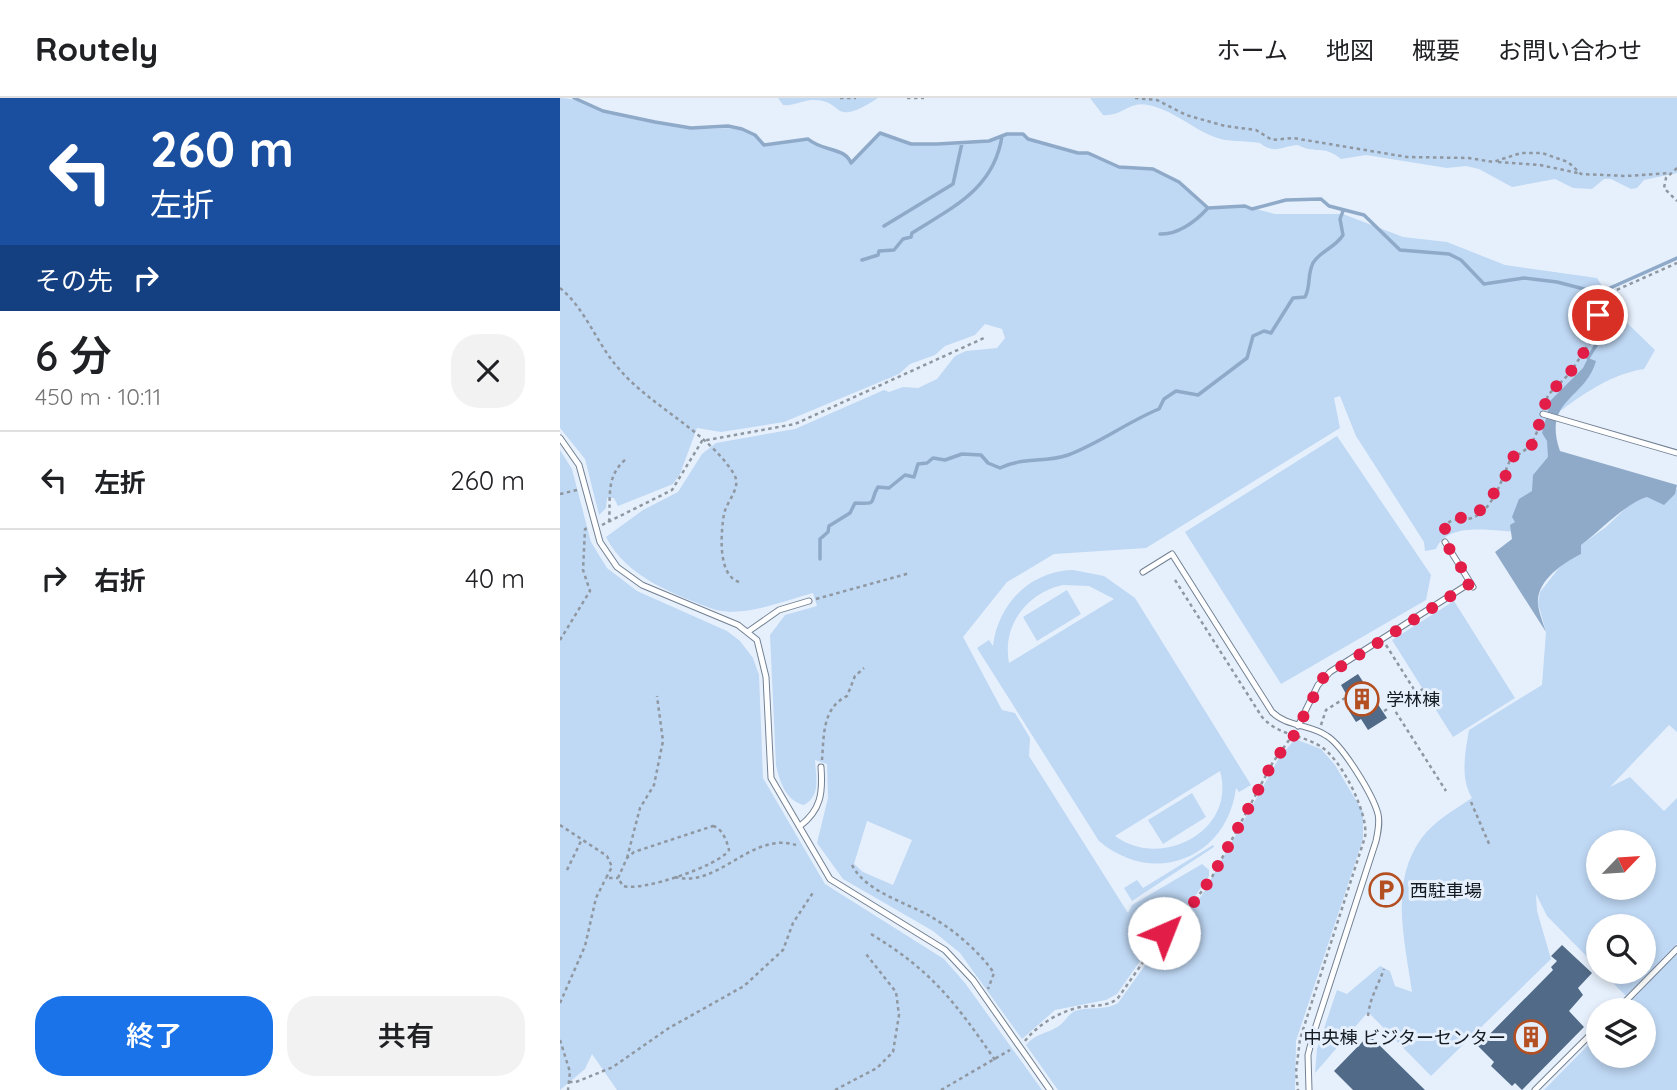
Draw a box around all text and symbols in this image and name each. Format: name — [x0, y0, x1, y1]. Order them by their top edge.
text: Routely — [35, 28, 158, 69]
text: ホーム — [1217, 35, 1288, 65]
text: 地図 — [1326, 35, 1374, 65]
text: 概要 — [1412, 35, 1460, 65]
text: お問い合わせ — [1498, 35, 1642, 65]
text: 260 m — [150, 118, 294, 179]
icon: left — [35, 126, 126, 217]
text: 左折 — [150, 184, 214, 224]
icon: right — [127, 259, 165, 297]
text: その先 — [35, 264, 113, 297]
pin — [1568, 285, 1628, 345]
icon: arrive — [1579, 296, 1617, 334]
text: 6 分 — [35, 329, 112, 382]
button: close — [451, 334, 525, 408]
text: 450 m · 10:11 — [35, 382, 161, 411]
icon: left — [35, 461, 73, 499]
text: 260 m — [450, 464, 525, 497]
text: 左折 — [94, 466, 146, 499]
icon: right — [35, 559, 73, 597]
text: 40 m — [465, 562, 525, 595]
text: 右折 — [94, 564, 146, 597]
building icon: 学林棟 — [1343, 680, 1381, 718]
place label: 学林棟 — [1386, 688, 1440, 711]
north arrow — [1586, 830, 1656, 900]
map controls — [1586, 830, 1656, 1068]
parking icon: 西駐車場 — [1367, 871, 1405, 909]
place label: 西駐車場 — [1410, 879, 1482, 902]
position arrow — [1127, 896, 1201, 970]
button: search — [1586, 914, 1656, 984]
button: 終了 — [35, 996, 273, 1076]
button: 共有 — [287, 996, 525, 1076]
button: layers — [1586, 998, 1656, 1068]
building icon: 中央棟 ビジターセンター — [1512, 1018, 1550, 1056]
place label: 中央棟 ビジターセンター — [1303, 1026, 1506, 1049]

